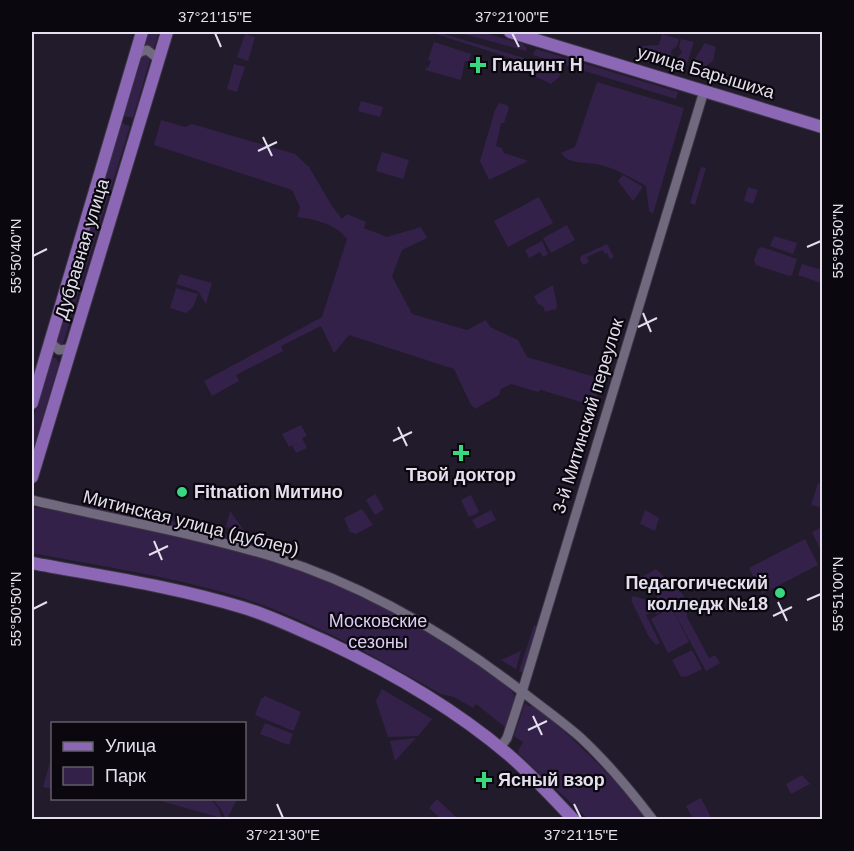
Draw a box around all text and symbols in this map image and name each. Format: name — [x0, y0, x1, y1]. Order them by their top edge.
text: 37°21'15"E — [178, 8, 252, 25]
text: 37°21'00"E — [475, 8, 549, 25]
street label: улица Барышиха — [635, 42, 778, 103]
place label: Гиацинт Н — [492, 55, 583, 75]
marker: Гиацинт Н — [469, 56, 487, 74]
street label: Дубравная улица — [51, 175, 113, 322]
text: 55°50'50"N — [829, 203, 846, 279]
text: 55°50'40"N — [7, 218, 24, 294]
street label: 3-й Митинский переулок — [549, 316, 627, 516]
marker: Твой доктор — [452, 444, 470, 462]
place label: Твой доктор — [406, 465, 516, 485]
place label: Fitnation Митино — [194, 482, 343, 502]
marker: Fitnation Митино — [175, 485, 189, 499]
street label: Митинская улица (дублер) — [81, 487, 301, 559]
text: 55°51'00"N — [829, 556, 846, 632]
text: 55°50'50"N — [7, 571, 24, 647]
place label: Педагогический колледж №18 — [625, 573, 768, 614]
marker: Педагогический колледж №18 — [773, 586, 787, 600]
park label: Московские сезоны — [329, 611, 427, 652]
legend — [51, 722, 246, 800]
text: Улица — [105, 736, 157, 756]
text: Парк — [105, 766, 146, 786]
place label: Ясный взор — [498, 770, 605, 790]
marker: Ясный взор — [475, 771, 493, 789]
text: 37°21'30"E — [246, 826, 320, 843]
text: 37°21'15"E — [544, 826, 618, 843]

